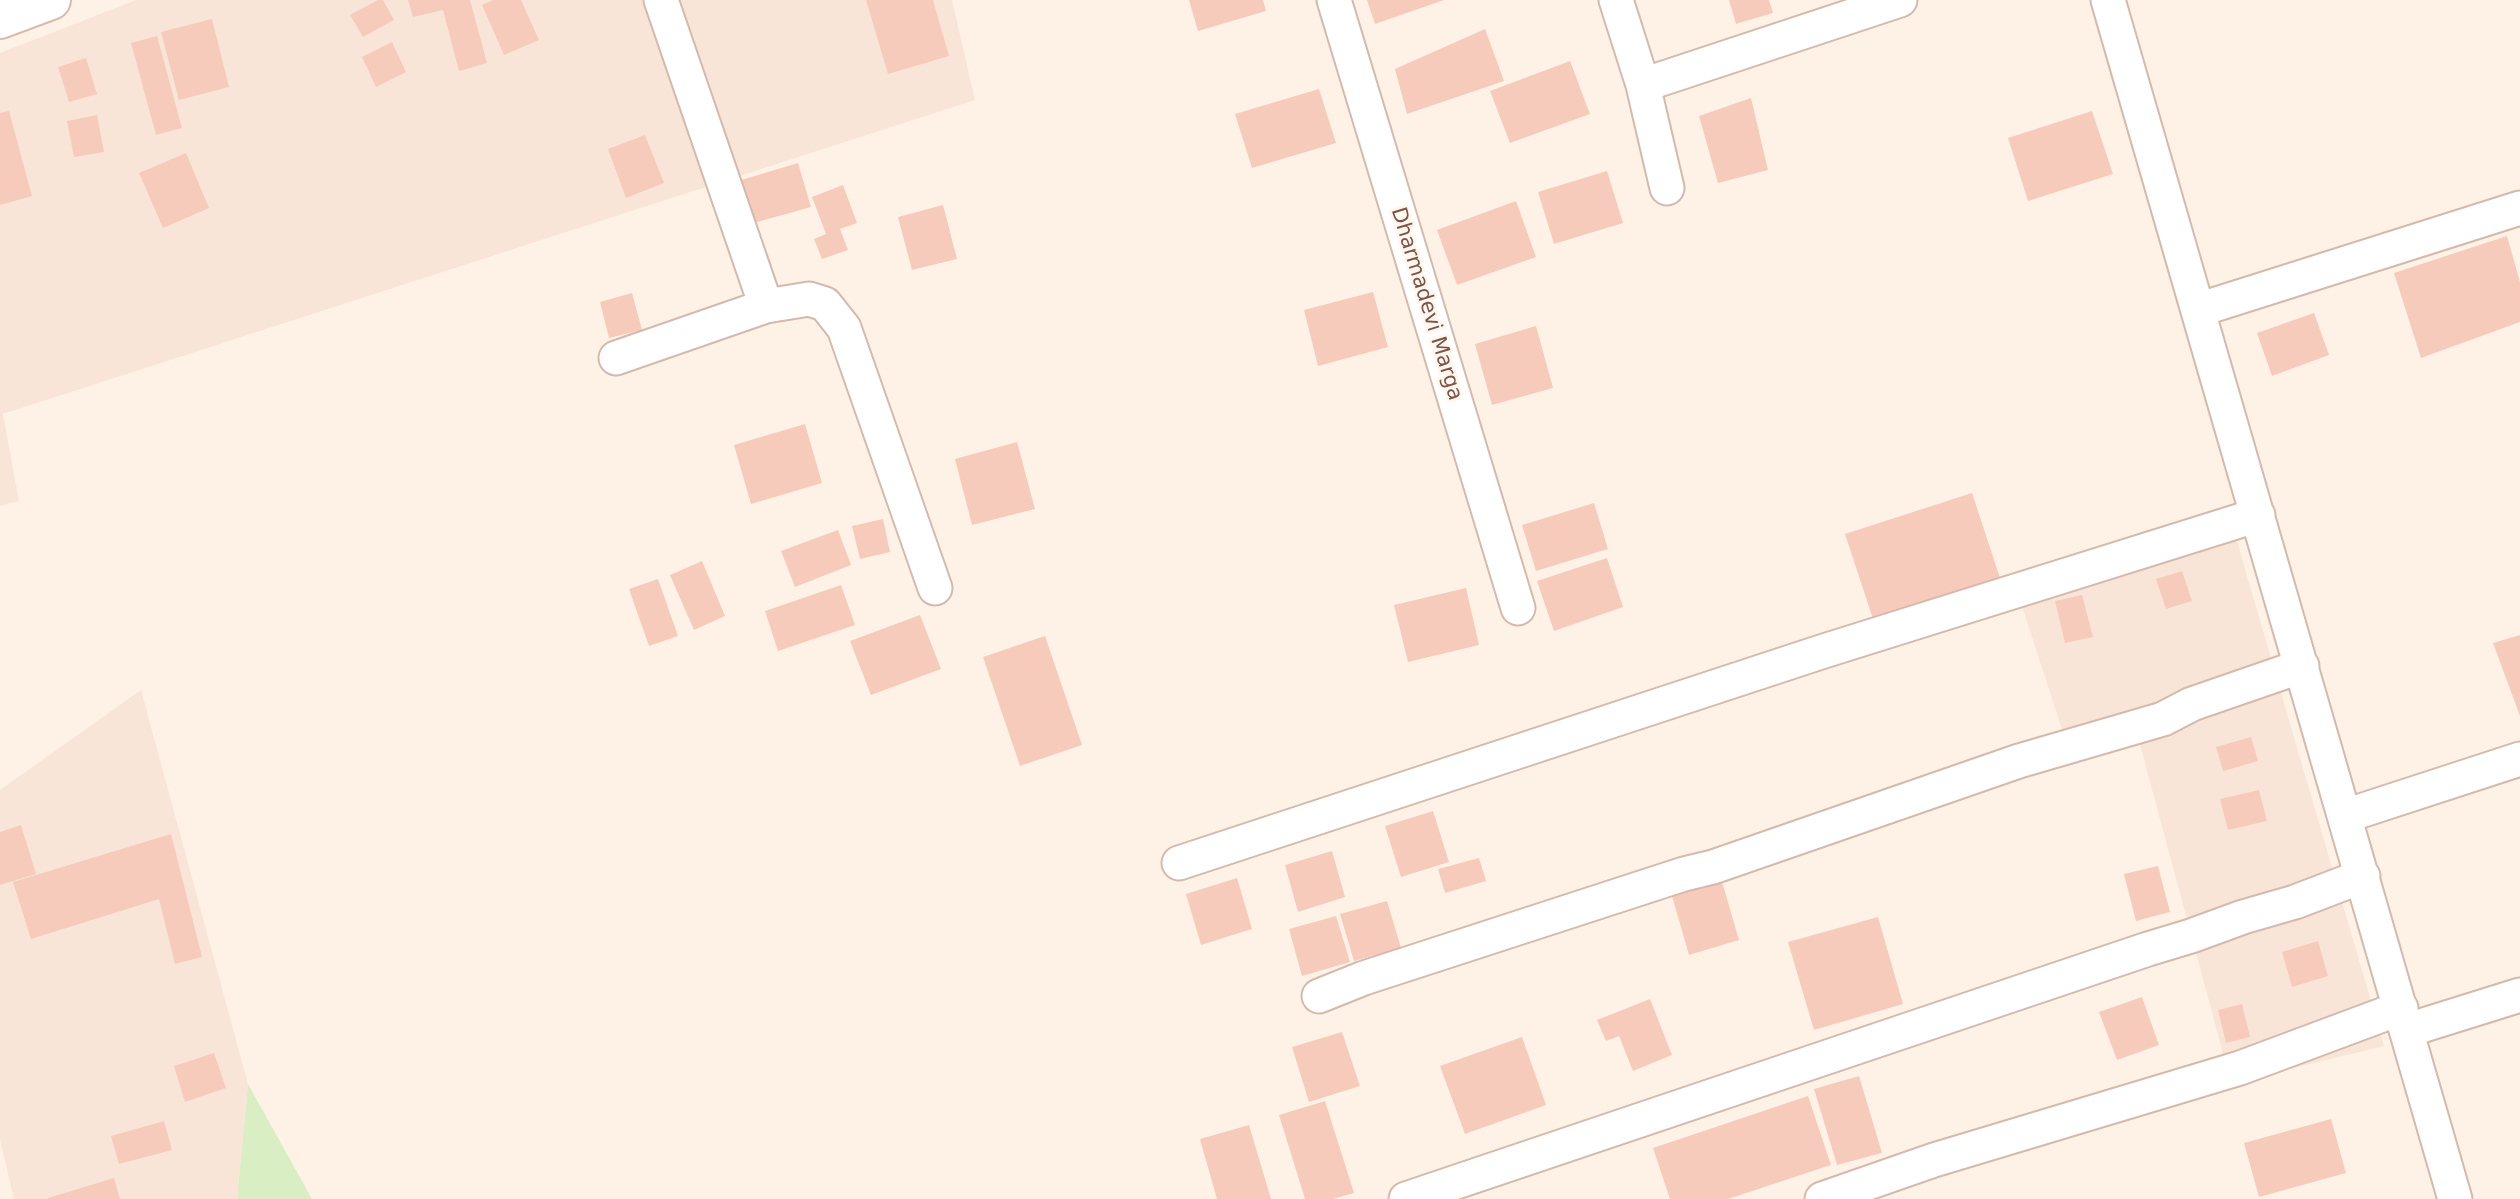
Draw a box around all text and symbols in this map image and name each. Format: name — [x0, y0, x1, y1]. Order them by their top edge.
street label: Dharmadevi Marga — [1385, 204, 1467, 404]

